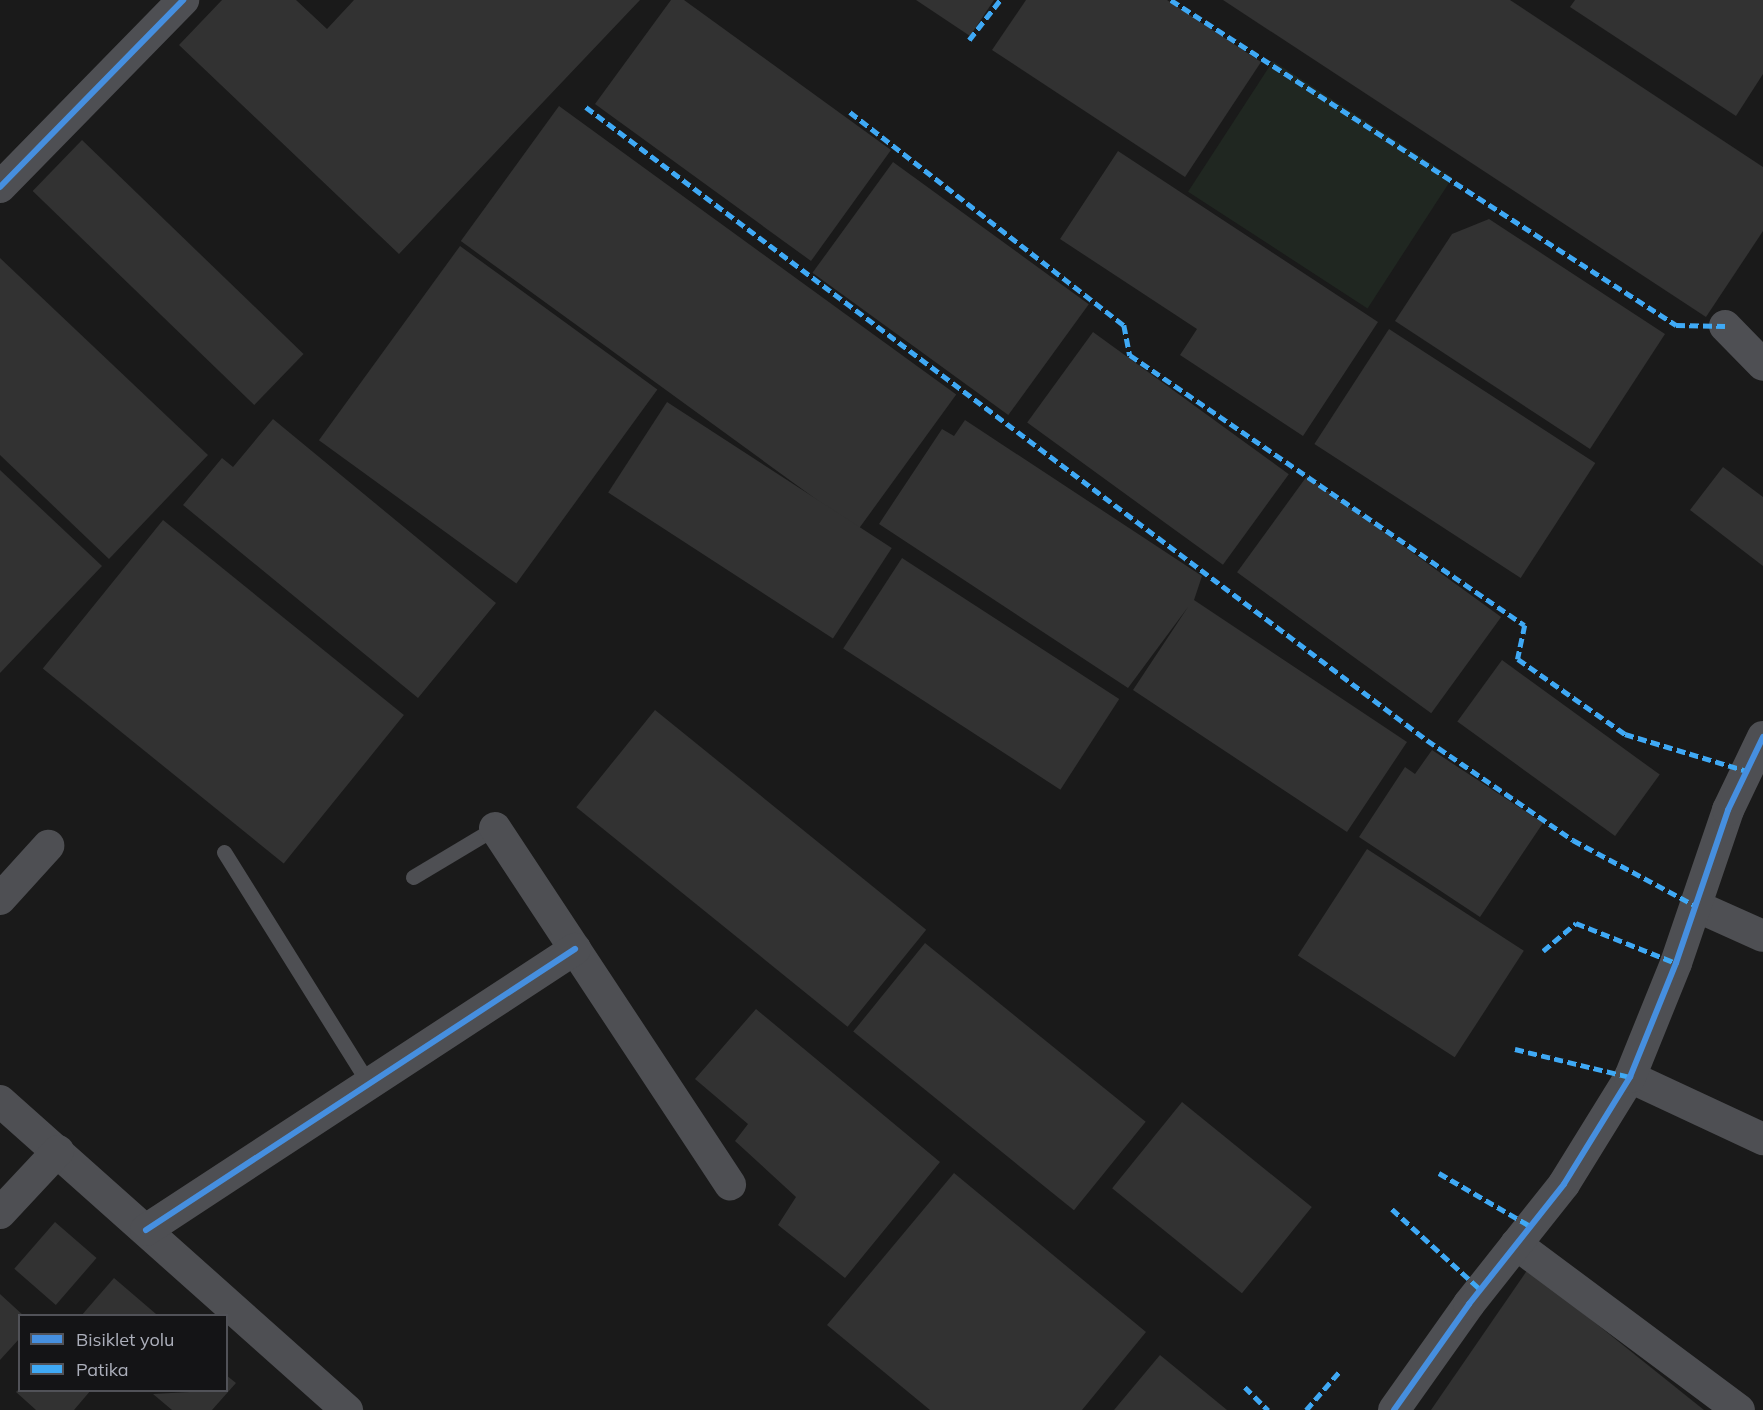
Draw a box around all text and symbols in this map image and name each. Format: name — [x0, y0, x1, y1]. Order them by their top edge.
legend — [18, 1314, 228, 1392]
text: Bisiklet yolu — [76, 1328, 174, 1351]
text: Patika — [76, 1358, 129, 1381]

